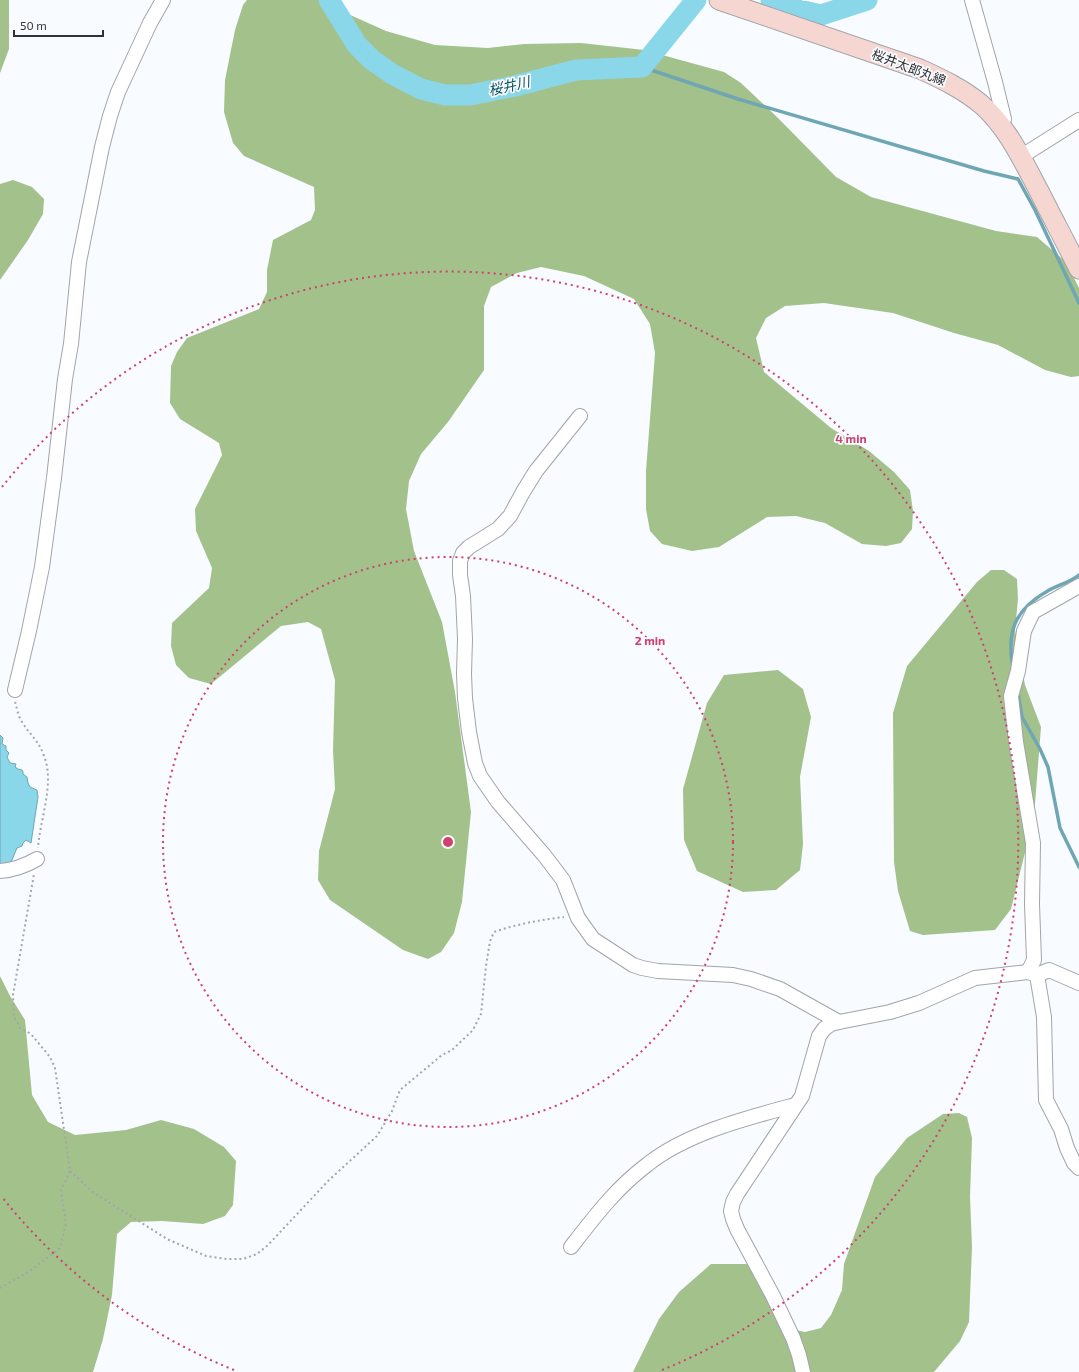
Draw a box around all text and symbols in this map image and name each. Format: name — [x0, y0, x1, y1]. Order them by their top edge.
scale bar — [14, 12, 103, 38]
text: 50 m — [20, 18, 47, 32]
street label: 桜井太郎丸線 — [870, 46, 948, 88]
water label: 桜井川 — [487, 72, 533, 99]
text: 4 min — [835, 431, 867, 445]
text: 2 min — [635, 633, 665, 647]
centre of rings — [441, 835, 455, 849]

